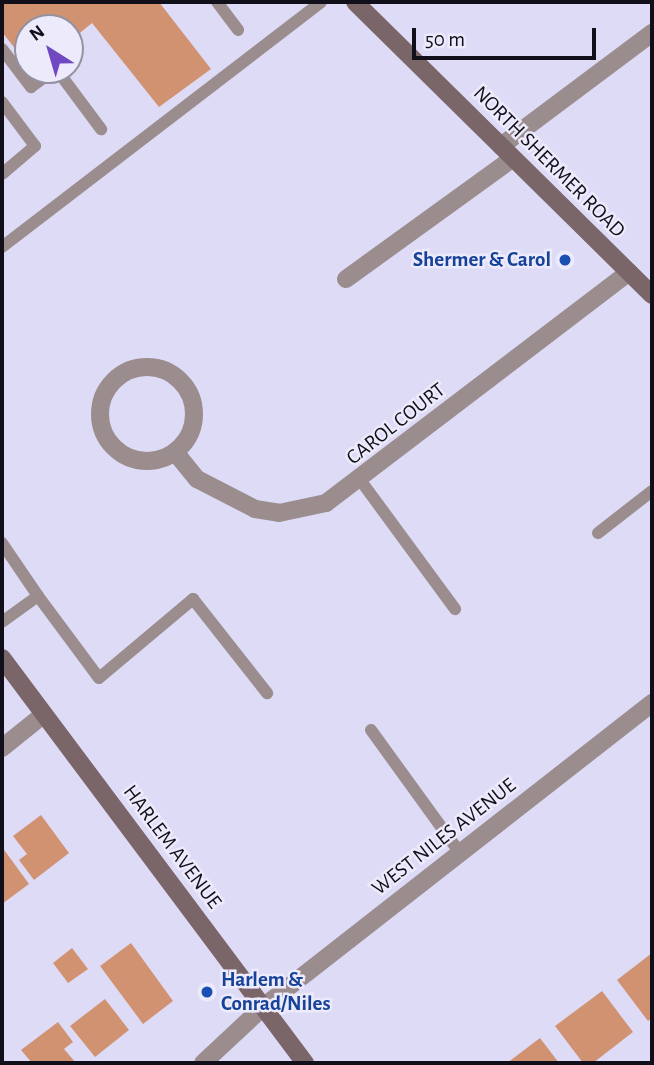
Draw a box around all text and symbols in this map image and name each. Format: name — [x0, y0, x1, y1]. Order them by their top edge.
north arrow — [14, 14, 84, 84]
scale bar — [416, 14, 600, 58]
text: N — [26, 22, 48, 45]
text: 50 m — [425, 29, 465, 50]
street label: NORTH SHERMER ROAD — [468, 81, 630, 243]
place label: Shermer & Carol — [413, 247, 551, 273]
marker: Shermer & Carol — [557, 252, 573, 268]
street label: CAROL COURT — [342, 378, 450, 470]
street label: WEST NILES AVENUE — [367, 773, 521, 901]
street label: HARLEM AVENUE — [117, 780, 227, 914]
place label: Harlem & Conrad/Niles — [221, 967, 331, 1017]
marker: Harlem & Conrad/Niles — [199, 984, 215, 1000]

